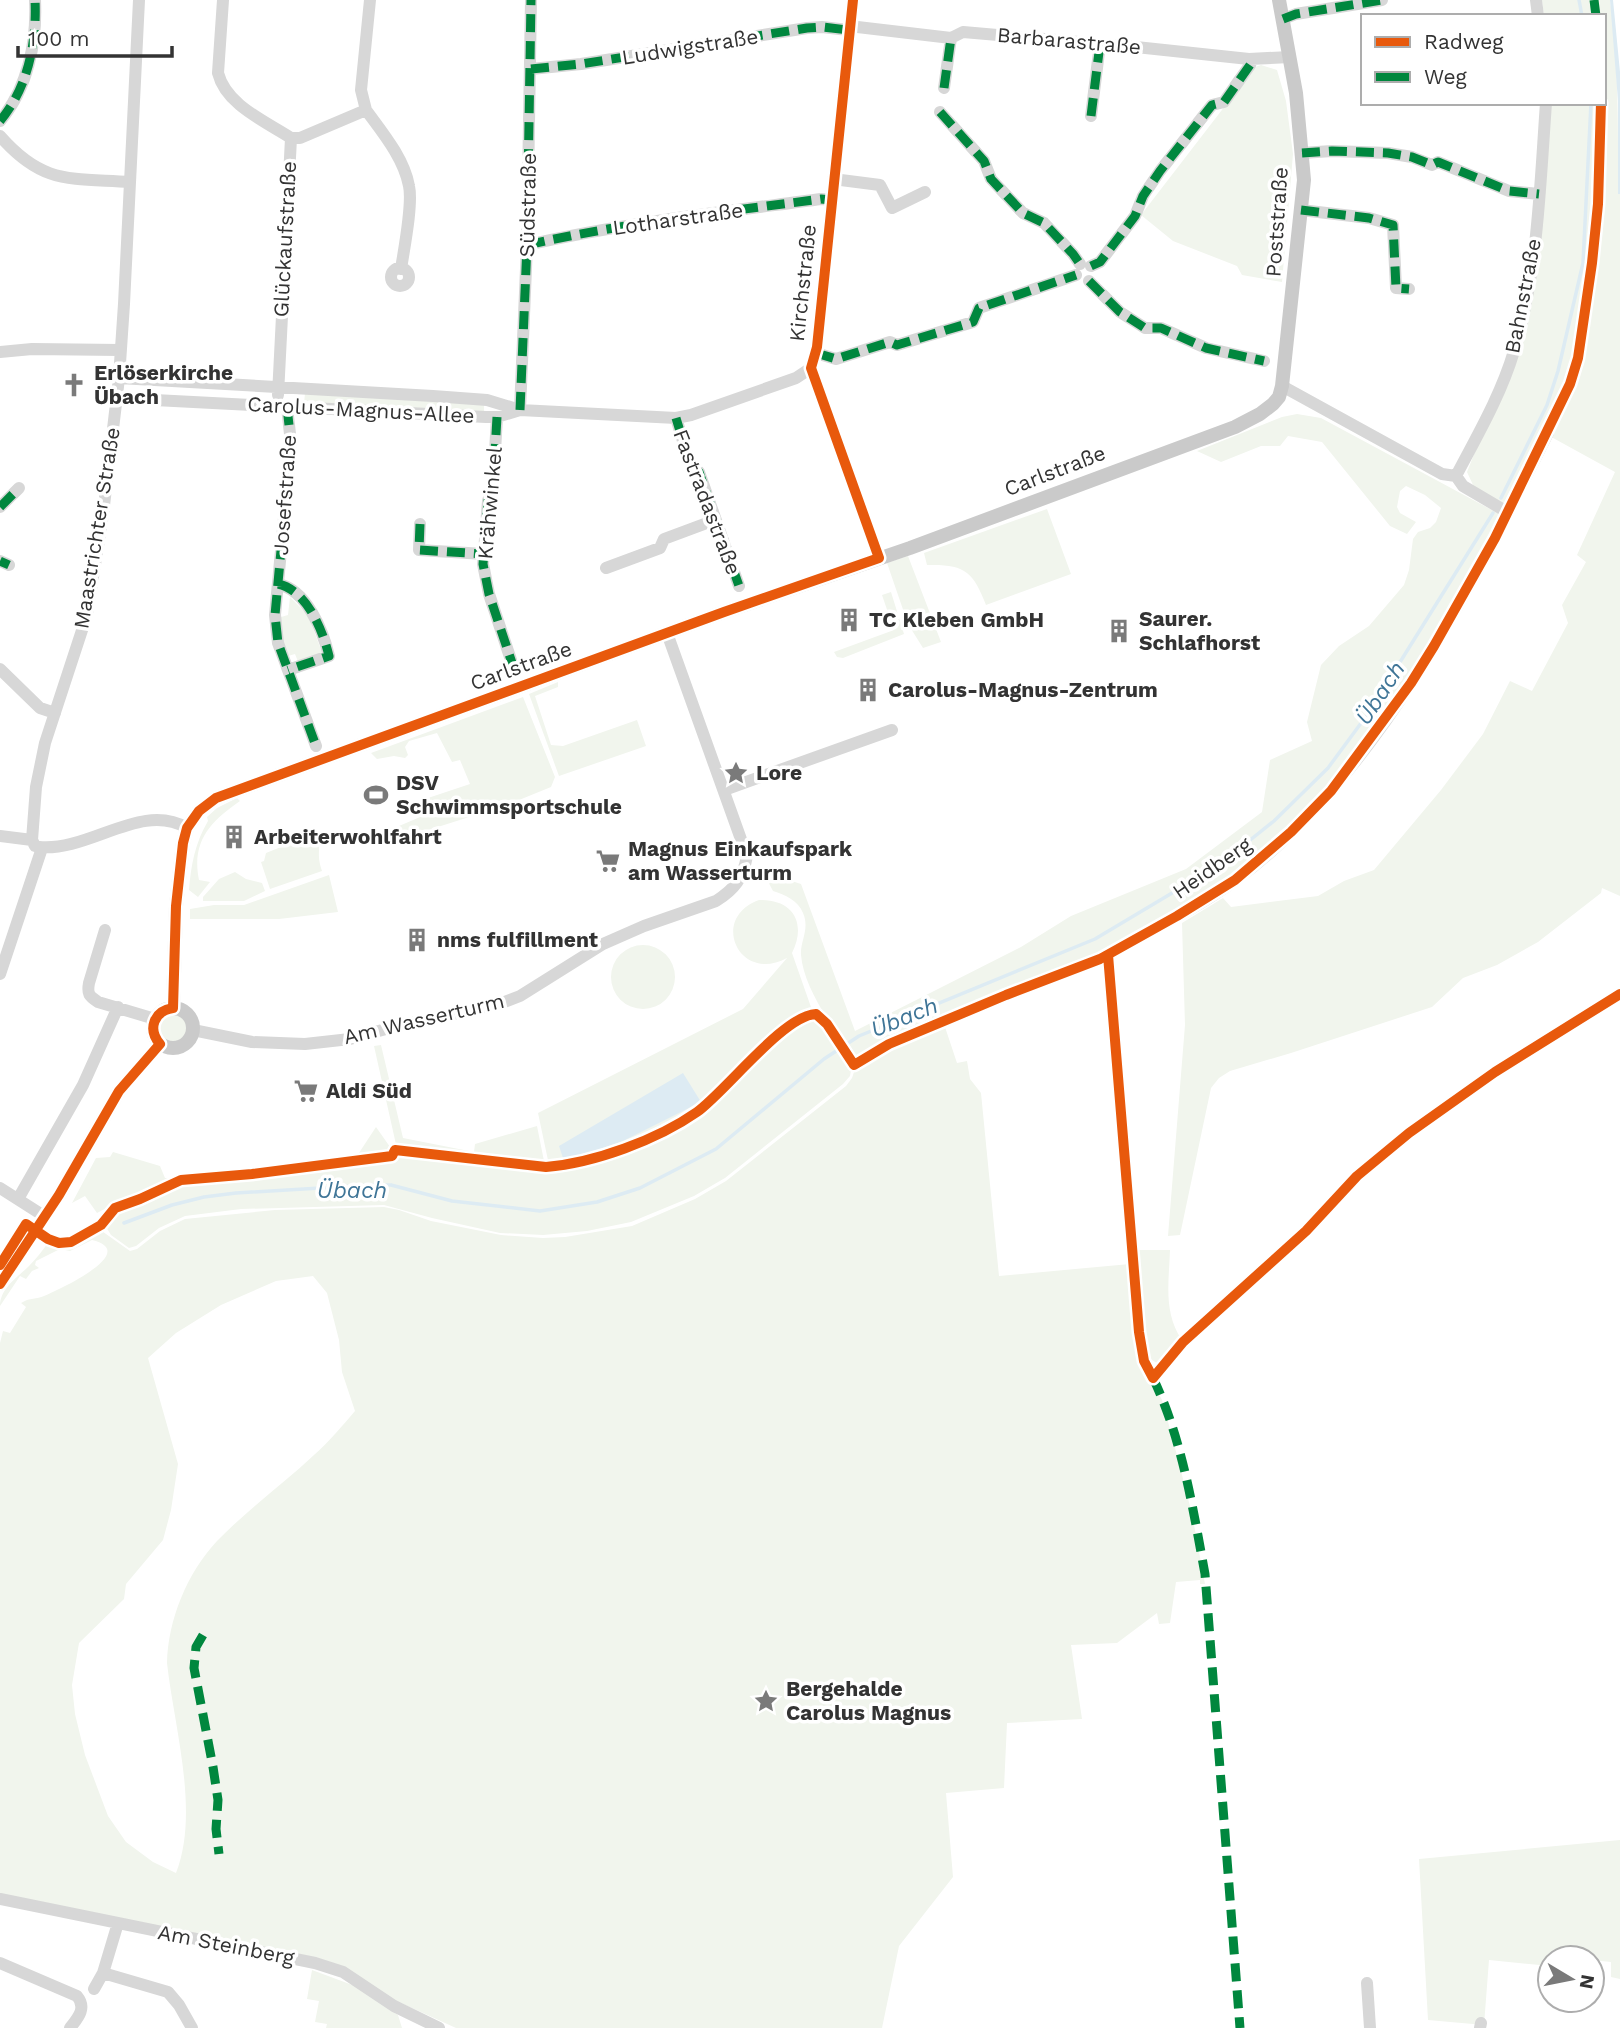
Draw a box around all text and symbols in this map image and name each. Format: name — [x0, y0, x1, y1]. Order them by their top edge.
scale bar — [18, 14, 172, 58]
legend — [1361, 14, 1606, 105]
street label: Barbarastraße — [996, 22, 1142, 59]
street label: Ludwigstraße — [620, 23, 760, 70]
text: 100 m — [28, 26, 90, 51]
text: Radweg — [1424, 29, 1504, 54]
text: Weg — [1424, 64, 1468, 89]
street label: Südstraße — [514, 152, 541, 257]
street label: Glückaufstraße — [268, 160, 301, 318]
street label: Poststraße — [1260, 166, 1293, 278]
street label: Lotharstraße — [611, 197, 745, 240]
street label: Kirchstraße — [784, 223, 821, 343]
street label: Bahnstraße — [1499, 236, 1546, 356]
place label: Erlöserkirche Übach — [94, 360, 233, 409]
church icon: Erlöserkirche Übach — [60, 371, 88, 399]
street label: Carolus-Magnus-Allee — [247, 391, 475, 428]
street label: Maastrichter Straße — [68, 425, 125, 631]
street label: Fastradastraße — [668, 426, 747, 578]
street label: Josefstraße — [268, 434, 301, 556]
street label: Carlstraße — [1001, 440, 1109, 501]
street label: Krähwinkel — [472, 445, 507, 560]
building icon: TC Kleben GmbH — [835, 606, 863, 634]
place label: Saurer. Schlafhorst — [1139, 606, 1260, 655]
place label: TC Kleben GmbH — [869, 607, 1044, 632]
building icon: Saurer. Schlafhorst — [1105, 617, 1133, 645]
street label: Carlstraße — [467, 636, 575, 695]
water label: Übach — [1350, 656, 1411, 730]
building icon: Carolus-Magnus-Zentrum — [854, 676, 882, 704]
place label: Carolus-Magnus-Zentrum — [888, 677, 1158, 702]
place icon: Lore — [722, 759, 750, 787]
place label: Lore — [756, 760, 802, 785]
place label: DSV Schwimmsportschule — [396, 770, 622, 819]
sports icon: DSV Schwimmsportschule — [362, 781, 390, 809]
building icon: Arbeiterwohlfahrt — [220, 823, 248, 851]
place label: Arbeiterwohlfahrt — [254, 824, 442, 849]
street label: Heidberg — [1167, 831, 1257, 904]
place label: Magnus Einkaufspark am Wasserturm — [628, 836, 853, 885]
supermarket icon: Magnus Einkaufspark am Wasserturm — [594, 847, 622, 875]
building icon: nms fulfillment — [403, 926, 431, 954]
place label: nms fulfillment — [437, 927, 598, 952]
street label: Am Wasserturm — [341, 988, 507, 1049]
water label: Übach — [867, 992, 942, 1043]
supermarket icon: Aldi Süd — [292, 1077, 320, 1105]
place label: Aldi Süd — [326, 1078, 412, 1103]
water label: Übach — [317, 1177, 387, 1204]
place label: Bergehalde Carolus Magnus — [786, 1676, 951, 1725]
place icon: Bergehalde Carolus Magnus — [752, 1687, 780, 1715]
street label: Am Steinberg — [156, 1919, 297, 1970]
north arrow — [1536, 1944, 1606, 2014]
text: N — [1575, 1973, 1600, 1991]

